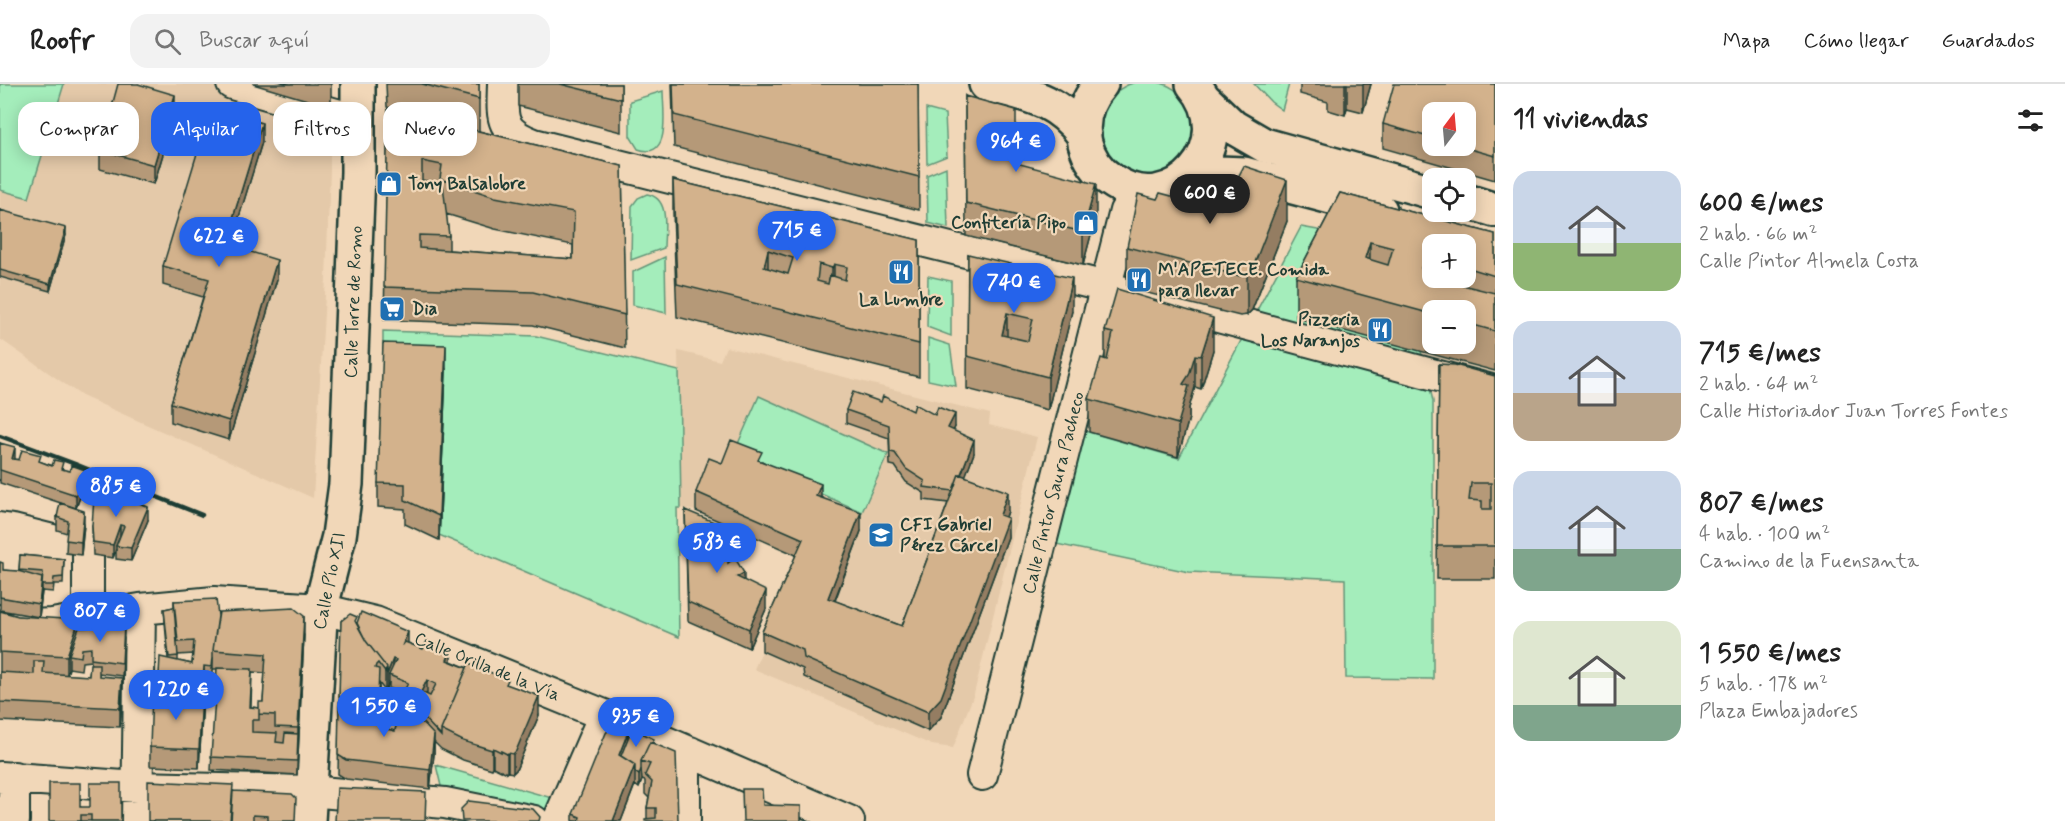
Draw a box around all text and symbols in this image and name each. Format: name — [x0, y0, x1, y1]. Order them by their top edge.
search box — [130, 14, 550, 68]
text: Roofr — [30, 23, 94, 60]
icon: search — [151, 25, 184, 58]
text: Buscar aquí — [199, 27, 310, 55]
text: Mapa — [1723, 27, 1771, 55]
text: Cómo llegar — [1804, 27, 1909, 55]
text: Guardados — [1942, 27, 2035, 55]
chip: Comprar — [18, 102, 139, 156]
chip: Alquilar — [151, 102, 261, 156]
chip: Filtros — [273, 102, 371, 156]
chip: Nuevo — [383, 102, 477, 156]
north arrow — [1422, 102, 1476, 156]
map controls — [1422, 102, 1476, 354]
text: 11 viviendas — [1513, 103, 1648, 137]
icon: filters — [2014, 104, 2047, 137]
pin: 964 € — [974, 122, 1058, 173]
text: 964 € — [990, 128, 1042, 155]
button: locate — [1422, 168, 1476, 222]
shop icon: Tony Balsalobre — [374, 169, 404, 199]
place label: Tony Balsalobre — [408, 172, 526, 196]
pin: 600 € — [1168, 174, 1252, 225]
text: 600 € — [1184, 180, 1236, 207]
text: 600 €/mes — [1699, 187, 1823, 221]
icon: home — [1561, 195, 1633, 267]
shop icon: Confitería Pipo — [1071, 208, 1101, 238]
pin: 715 € — [755, 211, 839, 262]
place label: Confitería Pipo — [951, 211, 1066, 235]
pin: 622 € — [177, 217, 261, 268]
text: 715 € — [772, 217, 822, 244]
text: 2 hab. · 66 m² — [1699, 221, 1817, 248]
text: 622 € — [193, 223, 245, 250]
street label: Calle Torre de Romo — [339, 225, 369, 379]
button: + — [1422, 234, 1476, 288]
text: Calle Pintor Almela Costa — [1699, 248, 1919, 275]
restaurant icon: La Lumbre — [886, 257, 916, 287]
place label: M'APETECE. Comida para llevar — [1158, 258, 1330, 303]
pin: 740 € — [972, 263, 1056, 314]
restaurant icon: M'APETECE. Comida para llevar — [1124, 265, 1154, 295]
text: 740 € — [987, 269, 1041, 296]
place label: La Lumbre — [859, 288, 944, 312]
supermarket icon: Dia — [377, 294, 407, 324]
place label: Dia — [412, 297, 437, 321]
button: − — [1422, 300, 1476, 354]
place label: Pizzeria Los Naranjos — [1261, 308, 1360, 353]
restaurant icon: Pizzeria Los Naranjos — [1365, 315, 1395, 345]
text: 715 €/mes — [1699, 337, 1821, 371]
icon: home — [1561, 345, 1633, 417]
text: 2 hab. · 64 m² — [1699, 371, 1818, 398]
street label: Calle Pintor Saura Pacheco — [1017, 389, 1091, 597]
text: Calle Historiador Juan Torres Fontes — [1699, 398, 2008, 425]
pin: 885 € — [74, 467, 158, 518]
text: 885 € — [90, 473, 142, 500]
text: 807 €/mes — [1699, 487, 1824, 521]
icon: home — [1561, 495, 1633, 567]
place label: CFI Gabriel Pérez Cárcel — [900, 513, 998, 558]
school or university icon: CFI Gabriel Pérez Cárcel — [866, 520, 896, 550]
text: 4 hab. · 100 m² — [1699, 521, 1830, 548]
pin: 583 € — [675, 523, 759, 574]
text: 583 € — [692, 529, 742, 556]
street label: Calle Pío XII — [308, 530, 352, 632]
text: Camino de la Fuensanta — [1699, 548, 1919, 575]
pin: 807 € — [58, 592, 142, 643]
text: 807 € — [74, 598, 126, 625]
street label: Calle Orilla de la Vía — [411, 627, 563, 707]
text: 1 550 €/mes — [1699, 637, 1841, 671]
icon: home — [1561, 645, 1633, 717]
pin: 1 220 € — [121, 670, 231, 721]
text: 5 hab. · 178 m² — [1699, 671, 1828, 698]
text: 1 220 € — [143, 676, 209, 703]
pin: 1 550 € — [329, 687, 439, 738]
text: 1 550 € — [351, 693, 417, 720]
pin: 935 € — [594, 697, 678, 748]
text: Plaza Embajadores — [1699, 698, 1858, 725]
text: 935 € — [612, 703, 660, 730]

